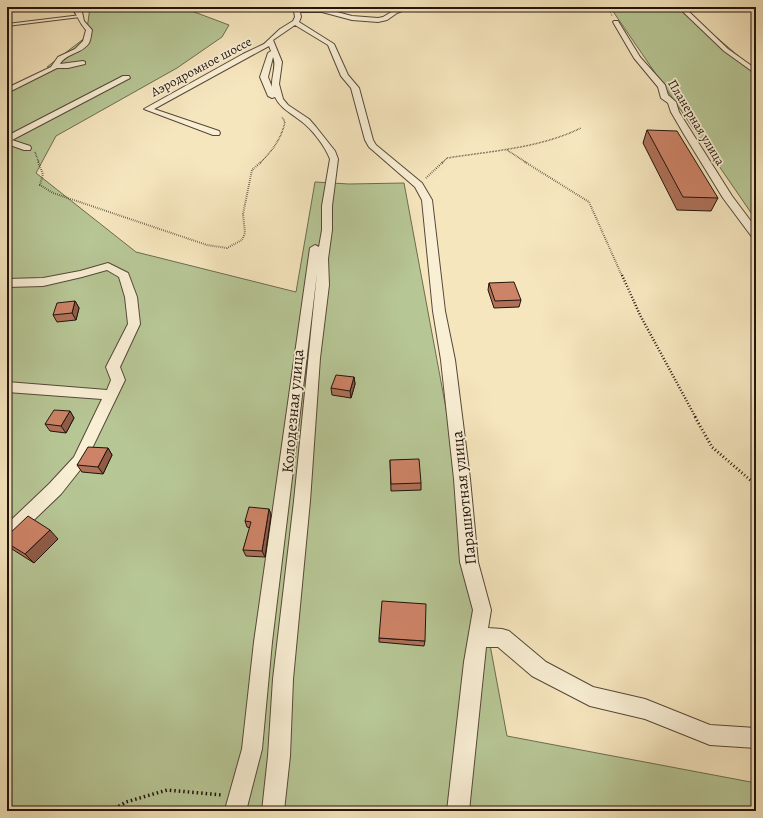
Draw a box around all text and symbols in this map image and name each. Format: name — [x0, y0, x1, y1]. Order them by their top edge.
street label: Аэродромное шоссе — [147, 33, 255, 101]
street label: Планерная улица — [664, 76, 729, 168]
street label: Колодезная улица — [277, 348, 309, 474]
street label: Парашютная улица — [446, 429, 482, 566]

